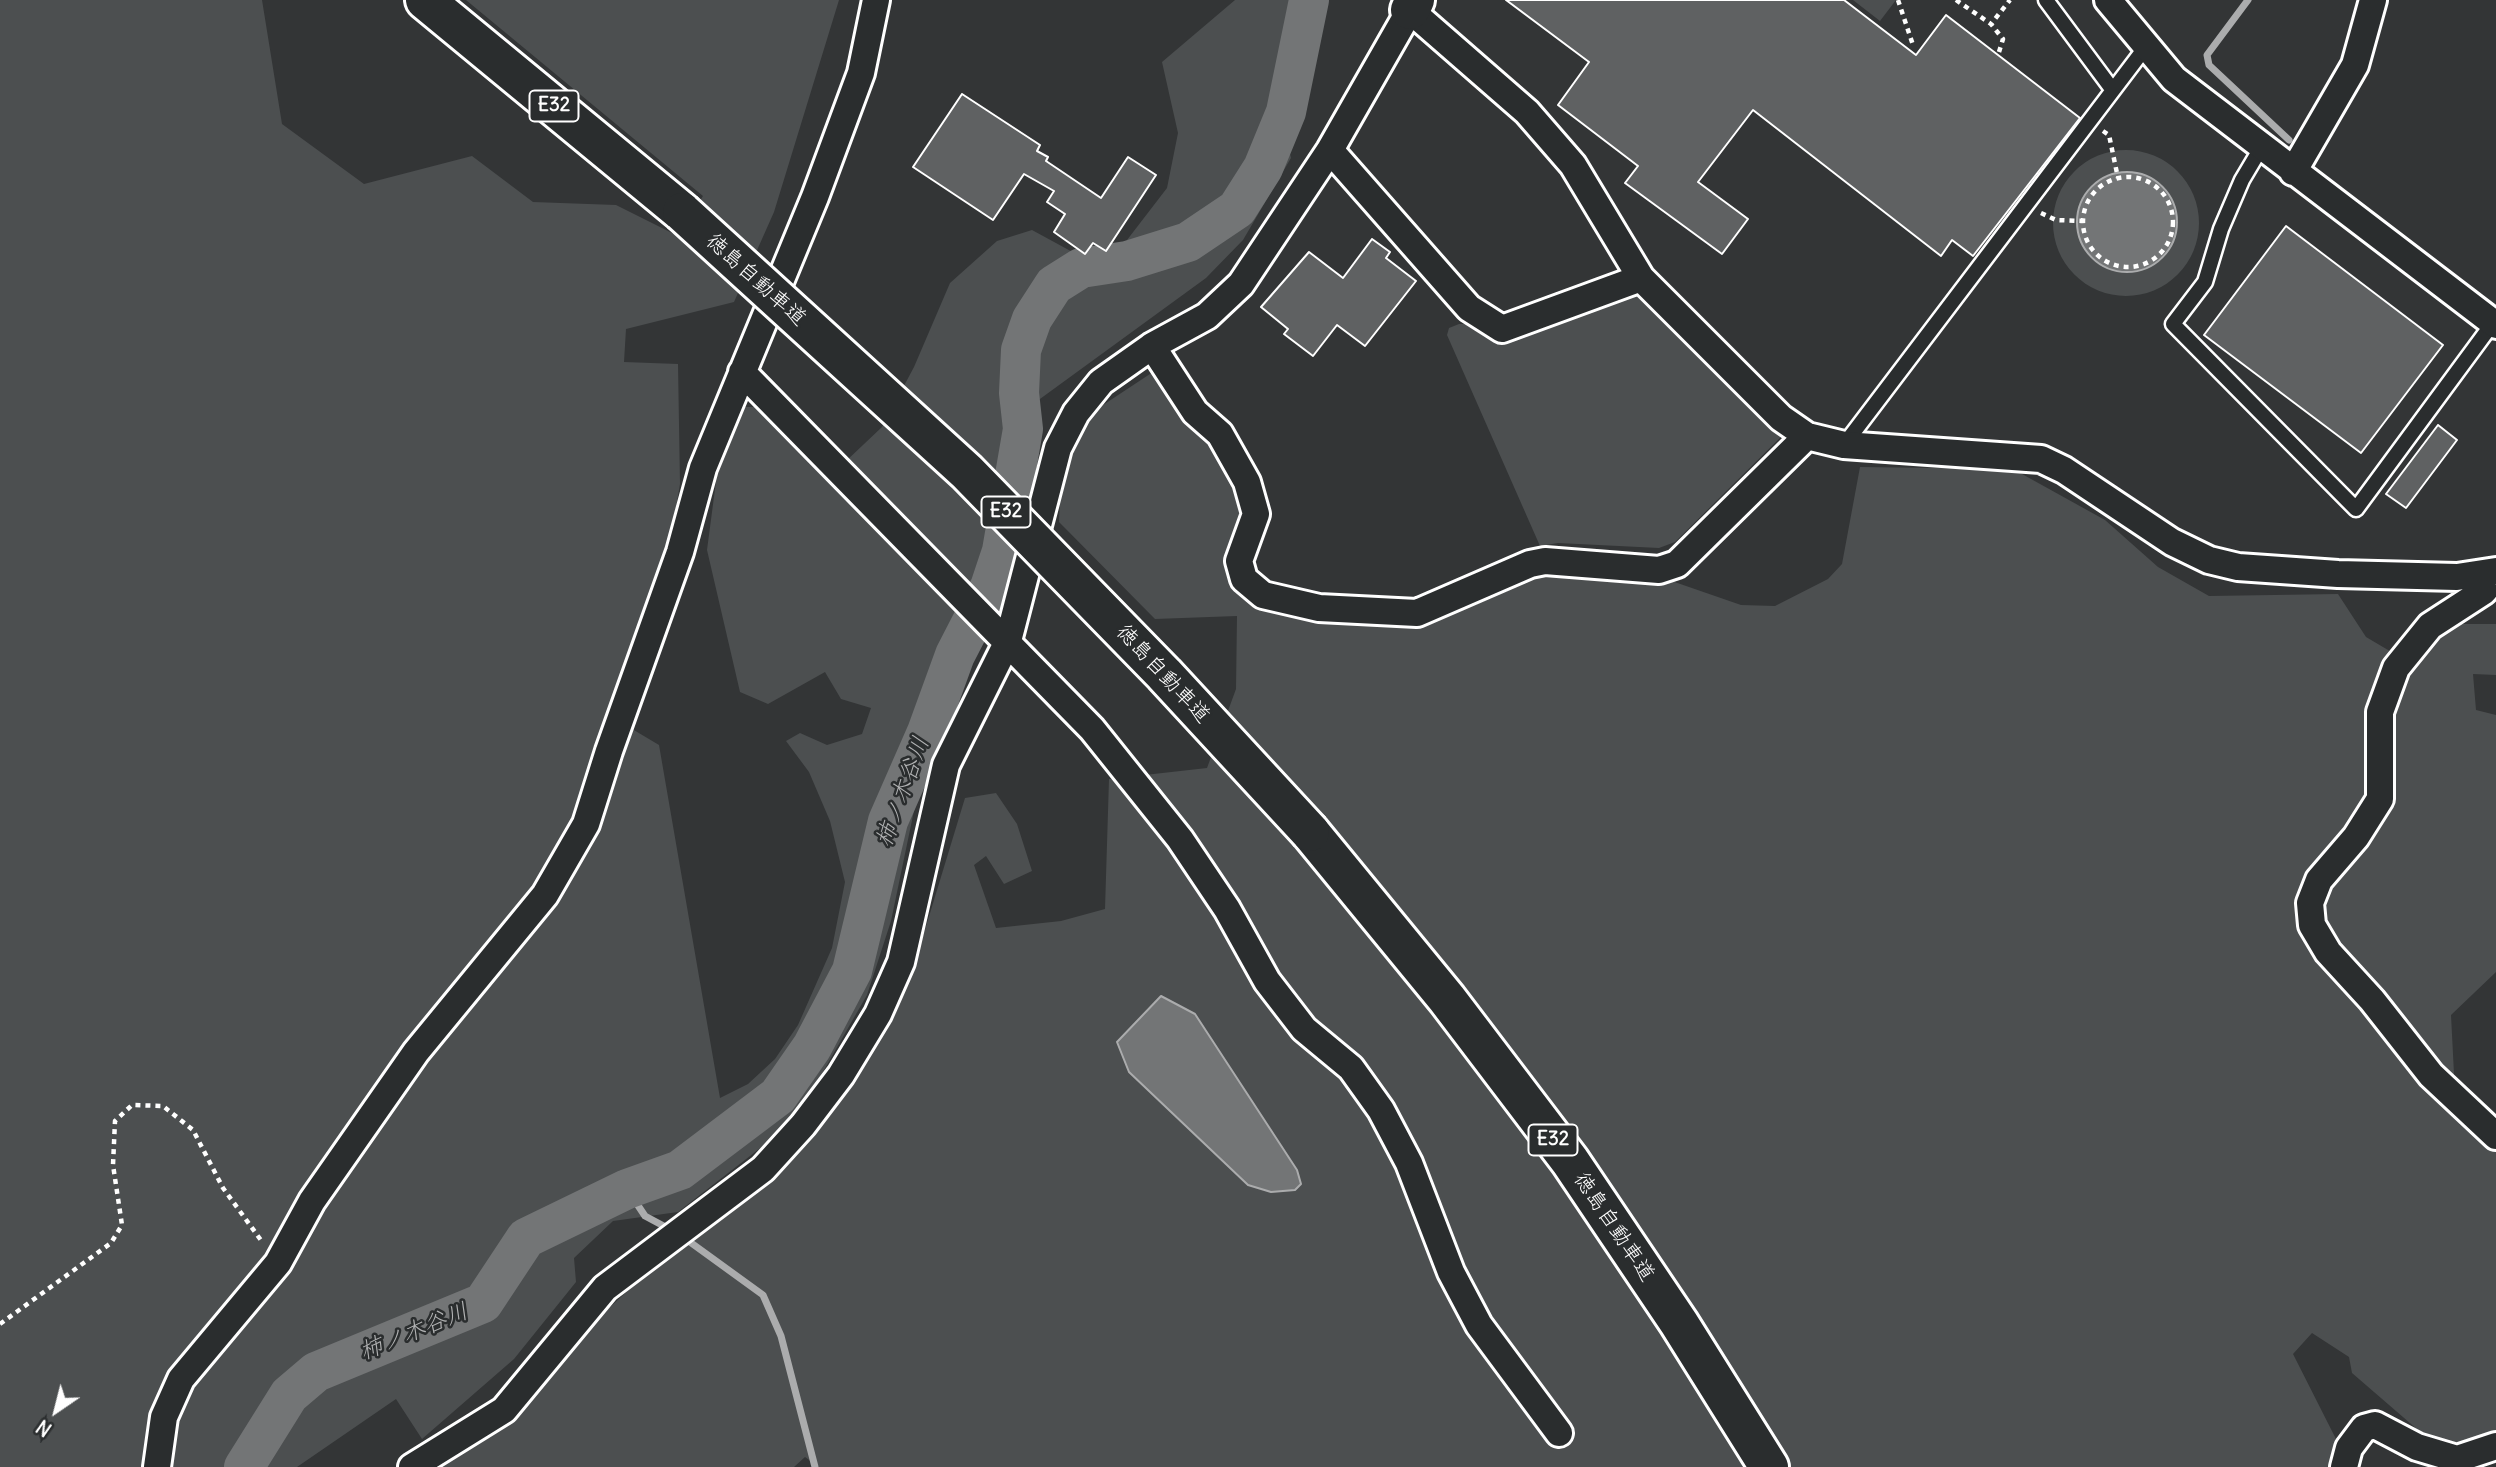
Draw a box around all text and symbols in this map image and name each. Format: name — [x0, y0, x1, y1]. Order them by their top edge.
road number: E32 — [530, 90, 578, 122]
street label: 徳島自動車道 — [701, 228, 811, 332]
road number: E32 — [982, 496, 1030, 527]
street label: 徳島自動車道 — [1111, 619, 1215, 729]
water label: 柿ノ木谷川 — [870, 733, 936, 851]
road number: E32 — [1528, 1124, 1578, 1156]
street label: 徳島自動車道 — [1568, 1168, 1660, 1286]
water label: 柿ノ木谷川 — [356, 1298, 472, 1366]
north arrow — [21, 1376, 91, 1446]
text: N — [32, 1415, 56, 1442]

